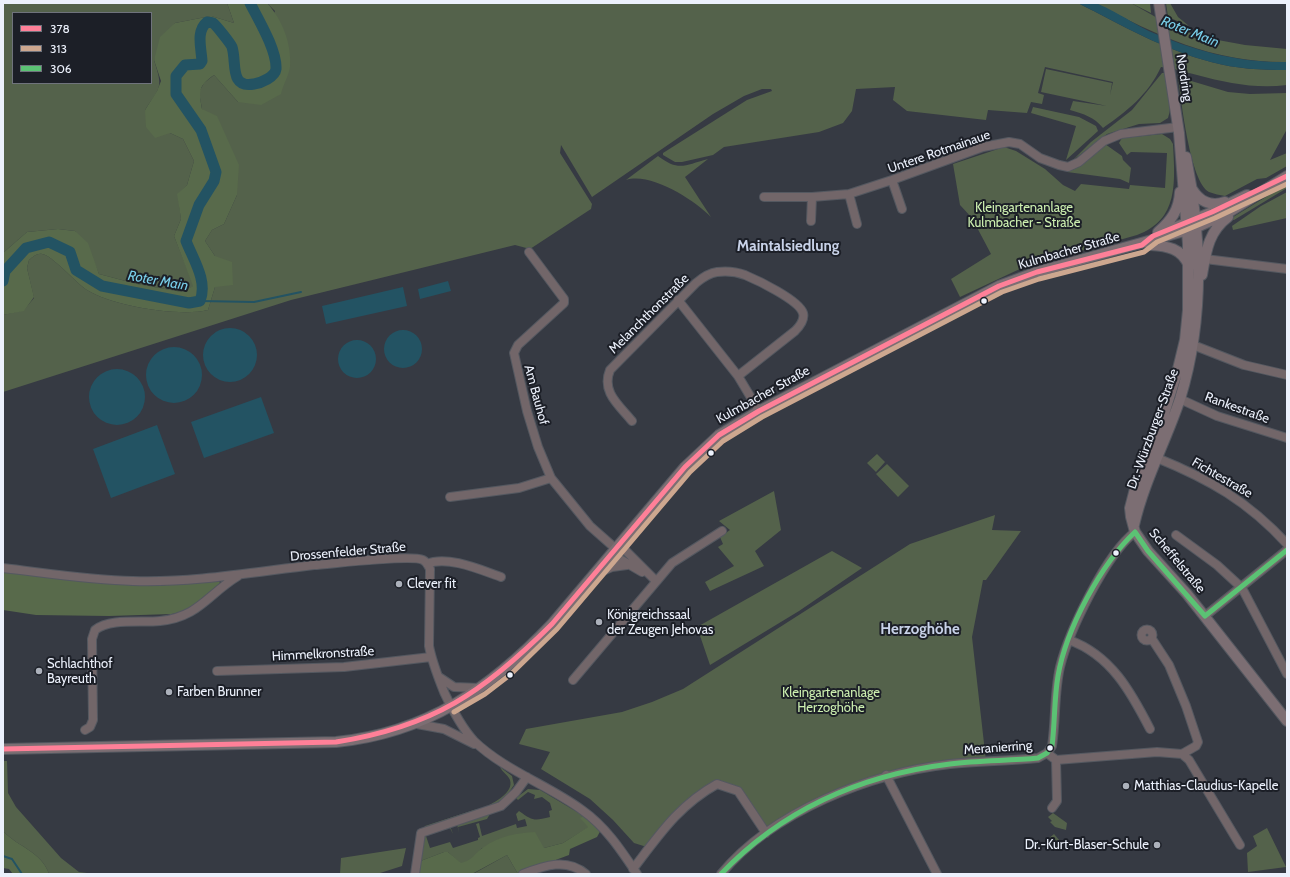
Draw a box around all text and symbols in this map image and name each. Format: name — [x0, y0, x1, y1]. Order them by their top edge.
legend — [12, 12, 152, 84]
water label: Roter Main — [1159, 13, 1221, 51]
text: 378 — [50, 21, 70, 36]
text: 313 — [50, 41, 67, 56]
street label: Nordring — [1173, 53, 1195, 103]
text: 306 — [50, 61, 72, 76]
street label: Untere Rotmainaue — [886, 127, 992, 177]
park label: Kleingartenanlage Kulmbacher - Straße — [968, 200, 1080, 231]
street label: Kulmbacher Straße — [1017, 229, 1121, 273]
district label: Maintalsiedlung — [737, 238, 839, 256]
water label: Roter Main — [127, 267, 189, 295]
street label: Melanchthonstraße — [606, 271, 692, 357]
unlabelled marker — [979, 296, 989, 306]
street label: Am Bauhof — [520, 363, 552, 427]
street label: Kulmbacher Straße — [713, 363, 813, 427]
street label: Dr.-Würzburger-Straße — [1124, 367, 1182, 491]
street label: Rankestraße — [1203, 389, 1271, 427]
unlabelled marker — [706, 448, 716, 458]
street label: Fichtestraße — [1189, 454, 1255, 502]
street label: Scheffelstraße — [1145, 526, 1209, 596]
street label: Drossenfelder Straße — [290, 539, 406, 565]
unlabelled marker — [1111, 548, 1121, 558]
place label: Clever fit — [407, 576, 456, 592]
marker: Clever fit — [394, 579, 404, 589]
place label: Königreichssaal der Zeugen Jehovas — [607, 607, 713, 638]
marker: Königreichssaal der Zeugen Jehovas — [594, 617, 604, 627]
district label: Herzoghöhe — [880, 621, 960, 639]
street label: Himmelkronstraße — [271, 644, 375, 664]
place label: Schlachthof Bayreuth — [47, 656, 113, 687]
marker: Schlachthof Bayreuth — [34, 666, 44, 676]
unlabelled marker — [505, 670, 515, 680]
place label: Farben Brunner — [177, 684, 261, 700]
park label: Kleingartenanlage Herzoghöhe — [782, 685, 880, 716]
marker: Farben Brunner — [164, 687, 174, 697]
street label: Meranierring — [963, 738, 1033, 758]
unlabelled marker — [1045, 743, 1055, 753]
place label: Matthias-Claudius-Kapelle — [1134, 778, 1278, 794]
marker: Matthias-Claudius-Kapelle — [1121, 781, 1131, 791]
place label: Dr.-Kurt-Blaser-Schule — [1025, 837, 1149, 853]
marker: Dr.-Kurt-Blaser-Schule — [1152, 840, 1162, 850]

